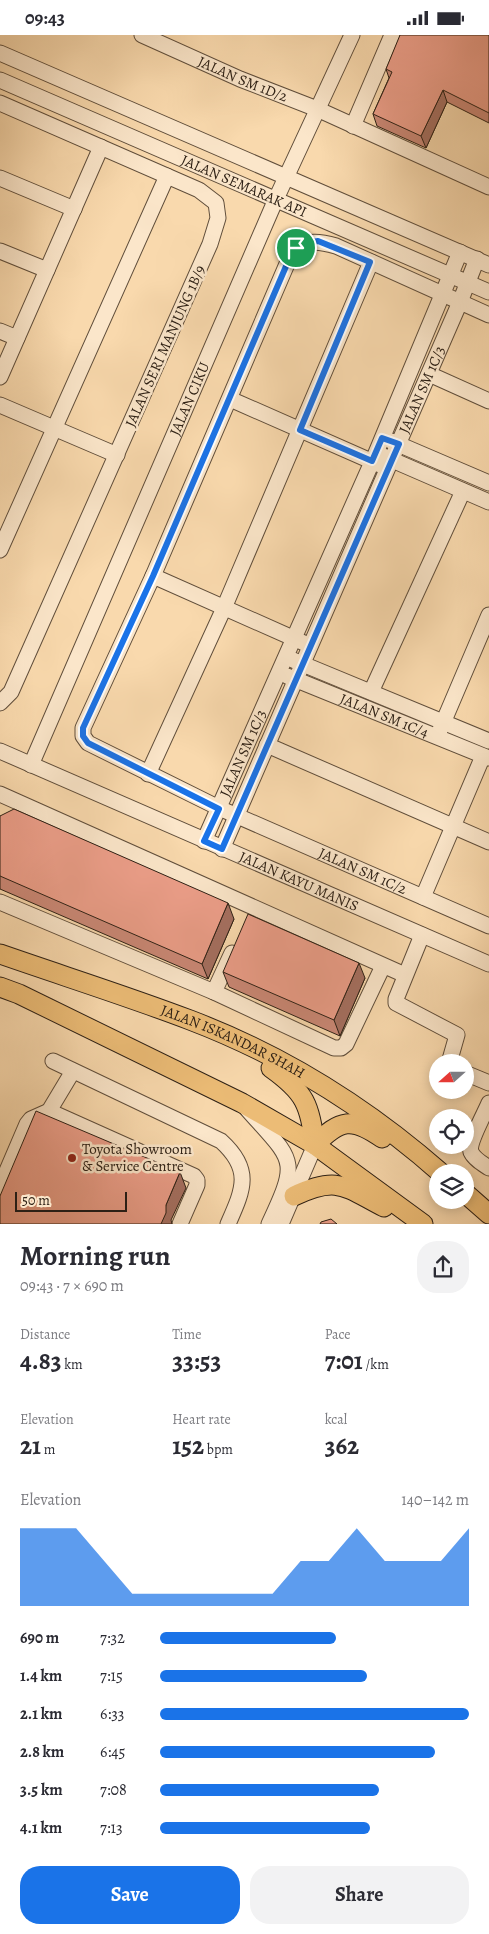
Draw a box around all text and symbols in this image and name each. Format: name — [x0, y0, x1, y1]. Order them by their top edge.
text: 09:43 — [25, 5, 65, 31]
street label: JALAN SM 1D/2 — [195, 51, 291, 107]
street label: JALAN SEMARAK API — [178, 150, 310, 222]
pin — [275, 227, 317, 269]
icon: arrive — [282, 234, 310, 262]
street label: JALAN SERI MANJUNG 1B/9 — [120, 262, 210, 430]
street label: JALAN SM 1C/3 — [394, 343, 450, 436]
street label: JALAN CIKU — [165, 359, 214, 439]
street label: JALAN SM 1C/4 — [337, 689, 432, 743]
street label: JALAN SM 1C/3 — [215, 706, 271, 800]
street label: JALAN SM 1C/2 — [316, 843, 410, 899]
street label: JALAN KAYU MANIS — [236, 846, 362, 916]
street label: JALAN ISKANDAR SHAH — [158, 1000, 309, 1083]
north arrow — [429, 1054, 474, 1099]
map controls — [429, 1054, 474, 1209]
button: locate — [429, 1109, 474, 1154]
place label: Toyota Showroom & Service Centre — [82, 1139, 193, 1176]
marker: Toyota Showroom & Service Centre — [66, 1152, 78, 1164]
button: layers — [429, 1164, 474, 1209]
scale bar — [15, 1189, 128, 1212]
text: 50 m — [22, 1191, 50, 1210]
text: Morning run — [20, 1237, 170, 1275]
button: share — [417, 1241, 469, 1293]
text: 09:43 · 7 × 690 m — [20, 1275, 124, 1297]
text: Distance — [20, 1325, 70, 1344]
text: Time — [172, 1325, 201, 1344]
text: Pace — [325, 1325, 351, 1344]
text: 4.83 — [20, 1344, 61, 1378]
text: 33:53 — [172, 1344, 221, 1378]
text: 7:01 — [325, 1344, 363, 1378]
text: km — [61, 1355, 83, 1374]
text: /km — [363, 1355, 389, 1374]
text: Elevation — [20, 1410, 74, 1429]
text: Heart rate — [172, 1410, 231, 1429]
text: kcal — [325, 1410, 347, 1429]
text: 21 — [20, 1429, 41, 1463]
text: 152 — [172, 1429, 204, 1463]
text: 362 — [325, 1429, 359, 1463]
text: m — [41, 1440, 55, 1459]
text: bpm — [204, 1440, 233, 1459]
text: Elevation — [20, 1489, 81, 1511]
text: 140–142 m — [401, 1489, 469, 1511]
text: 690 m — [20, 1627, 59, 1649]
text: 7:32 — [100, 1627, 125, 1649]
text: 1.4 km — [20, 1665, 62, 1687]
text: 7:15 — [100, 1665, 123, 1687]
text: 2.1 km — [20, 1703, 62, 1725]
text: 6:33 — [100, 1703, 125, 1725]
text: 2.8 km — [20, 1741, 64, 1763]
text: 6:45 — [100, 1741, 125, 1763]
text: 3.5 km — [20, 1779, 63, 1801]
text: 7:08 — [100, 1779, 127, 1801]
text: 4.1 km — [20, 1817, 62, 1839]
text: 7:13 — [100, 1817, 123, 1839]
button: Save — [20, 1866, 240, 1924]
button: Share — [250, 1866, 469, 1924]

